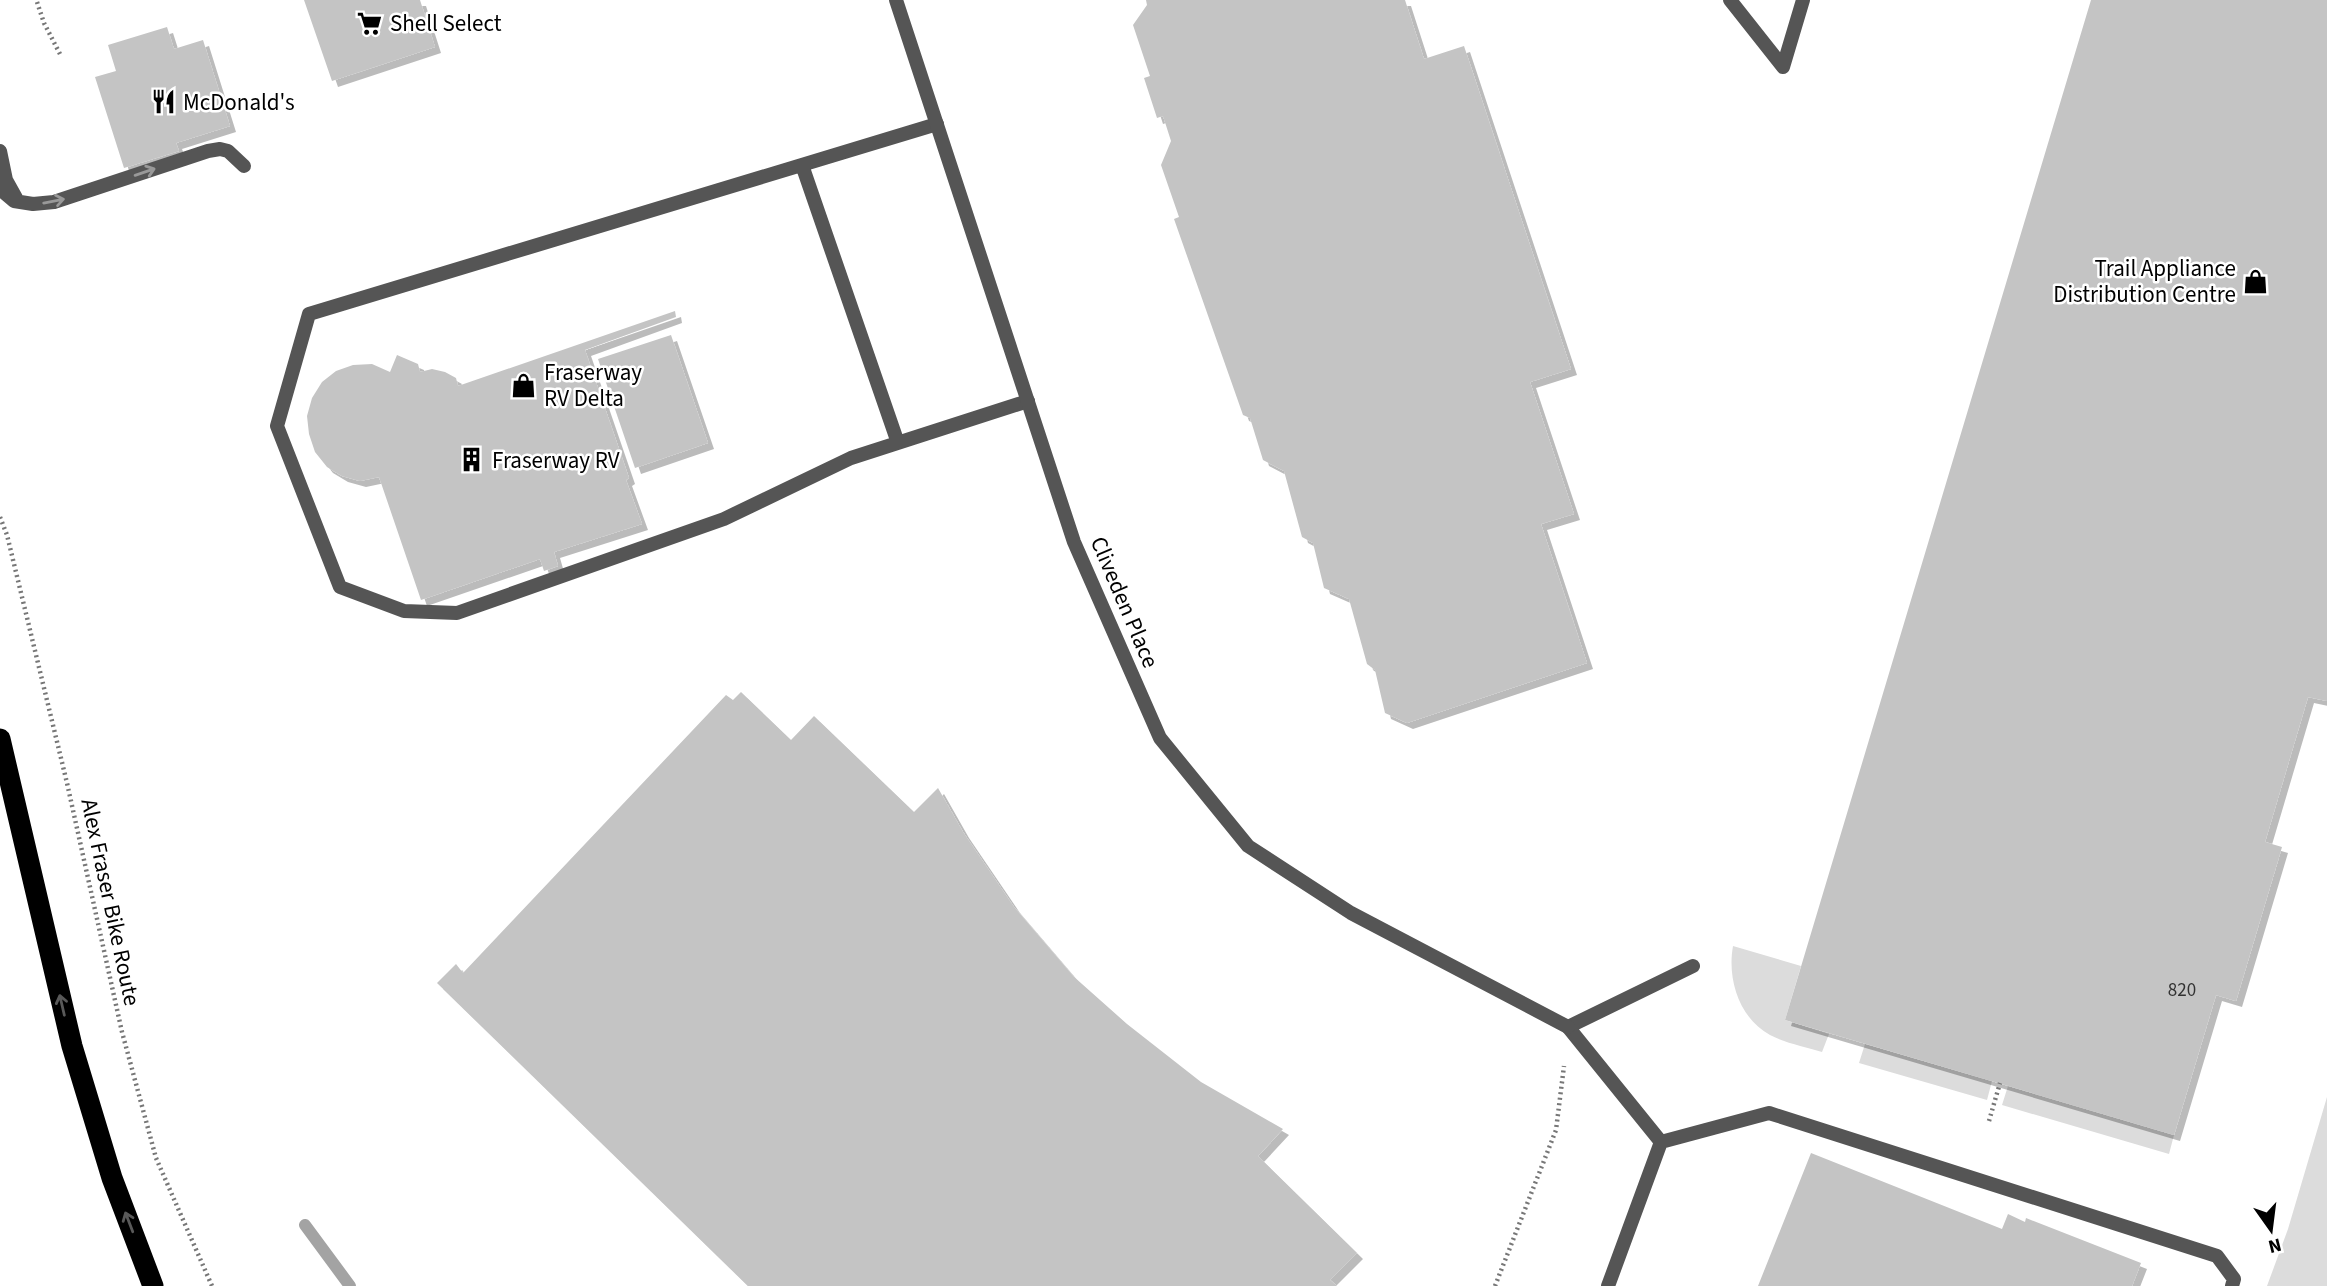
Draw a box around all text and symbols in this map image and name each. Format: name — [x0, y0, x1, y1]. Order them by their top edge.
place label: Shell Select — [390, 7, 502, 40]
supermarket icon: Shell Select — [356, 9, 384, 37]
place label: McDonald's — [183, 86, 295, 119]
restaurant icon: McDonald's — [149, 88, 177, 116]
one-way arrow — [134, 165, 156, 177]
one-way arrow — [42, 193, 65, 207]
place label: Trail Appliance Distribution Centre — [2053, 252, 2236, 311]
shop icon: Trail Appliance Distribution Centre — [2242, 267, 2270, 295]
place label: Fraserway RV Delta — [544, 356, 642, 415]
shop icon: Fraserway RV Delta — [510, 371, 538, 399]
place label: Fraserway RV — [492, 444, 620, 477]
building icon: Fraserway RV — [458, 446, 486, 474]
street label: Cliveden Place — [1082, 531, 1167, 673]
street label: Alex Fraser Bike Route — [72, 796, 149, 1009]
house number: 820 — [2168, 977, 2196, 1004]
one-way arrow — [55, 994, 69, 1017]
north arrow — [2236, 1195, 2306, 1265]
one-way arrow — [121, 1212, 134, 1234]
text: N — [2265, 1230, 2284, 1260]

